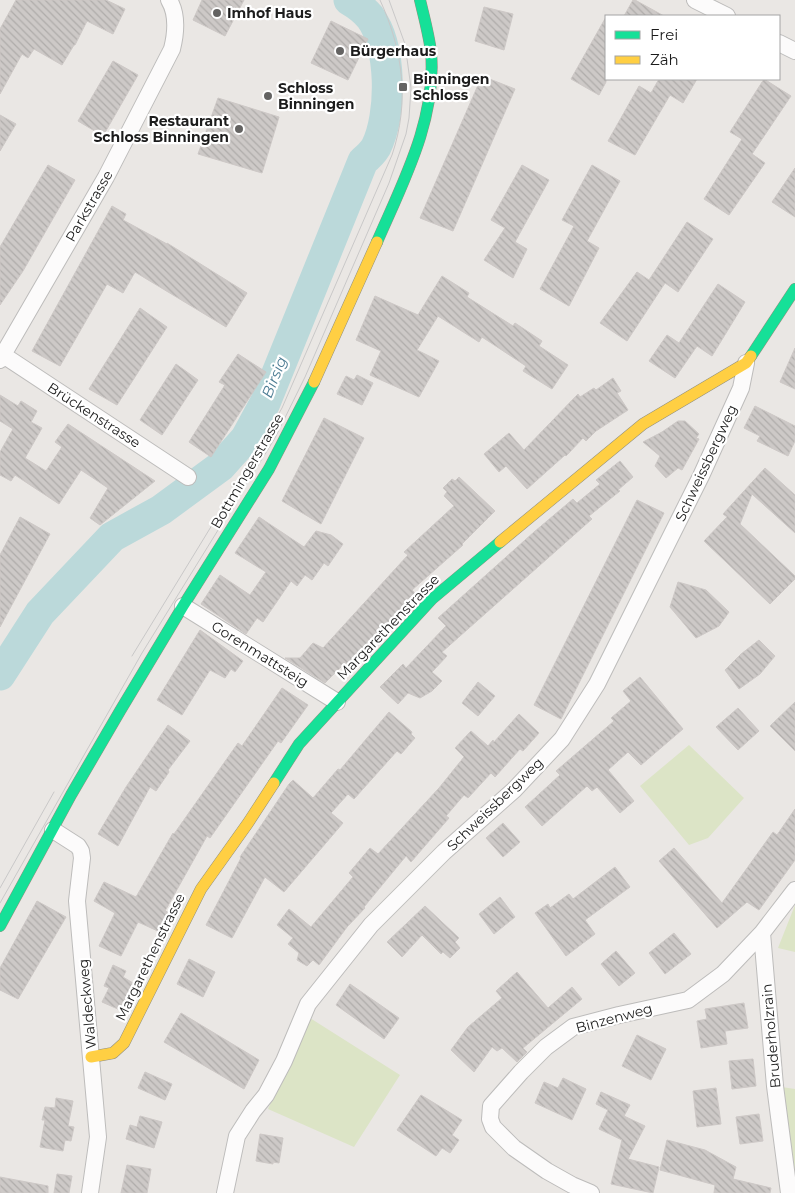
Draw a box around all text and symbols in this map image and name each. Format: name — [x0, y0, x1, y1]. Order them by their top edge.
place label: Imhof Haus — [227, 4, 312, 22]
marker: Imhof Haus — [211, 7, 223, 19]
legend — [605, 15, 780, 80]
text: Frei — [650, 25, 678, 44]
place label: Bürgerhaus — [350, 42, 437, 60]
marker: Bürgerhaus — [334, 45, 346, 57]
text: Zäh — [650, 50, 679, 69]
place label: Binningen Schloss — [413, 70, 490, 104]
place label: Schloss Binningen — [278, 79, 355, 113]
marker: Binningen Schloss — [397, 81, 409, 93]
marker: Schloss Binningen — [262, 90, 274, 102]
place label: Restaurant Schloss Binningen — [93, 112, 229, 146]
marker: Restaurant Schloss Binningen — [233, 123, 245, 135]
street label: Parkstrasse — [61, 167, 117, 245]
water label: Birsig — [257, 354, 291, 400]
street label: Brückenstrasse — [44, 378, 144, 452]
street label: Schweissbergweg — [671, 402, 741, 524]
street label: Bottmingerstrasse — [207, 410, 287, 532]
street label: Margarethenstrasse — [333, 570, 443, 684]
street label: Gorenmattsteig — [208, 617, 312, 691]
street label: Schweissbergweg — [443, 753, 547, 855]
street label: Margarethenstrasse — [111, 890, 189, 1024]
street label: Waldeckweg — [74, 958, 100, 1050]
street label: Bruderholzrain — [757, 983, 785, 1089]
street label: Binzenweg — [574, 999, 654, 1037]

